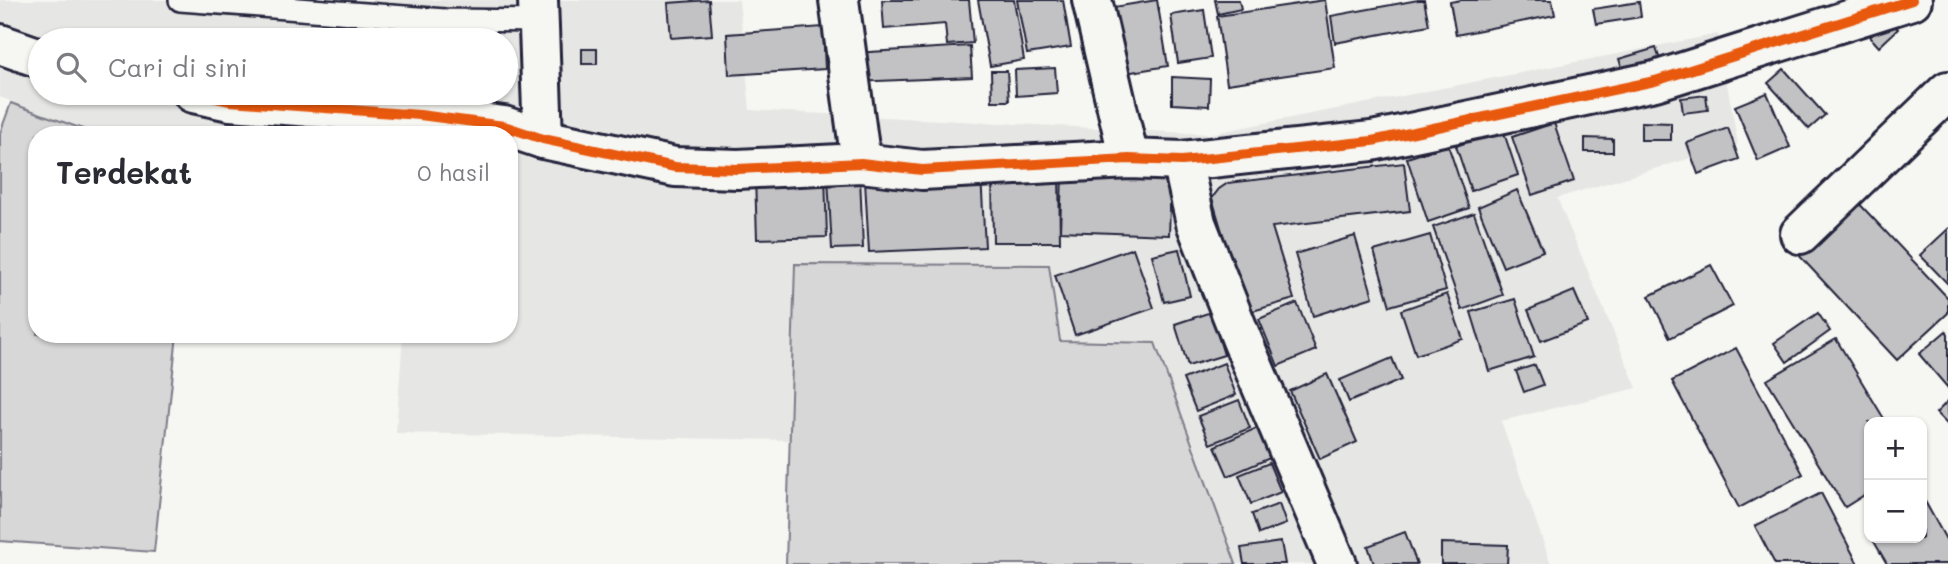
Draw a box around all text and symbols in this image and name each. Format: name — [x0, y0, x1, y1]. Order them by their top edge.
search box — [28, 28, 518, 105]
icon: search — [52, 48, 90, 86]
text: Cari di sini — [108, 50, 248, 84]
text: Terdekat — [56, 152, 192, 192]
text: 0 hasil — [417, 157, 490, 187]
map controls — [1864, 417, 1927, 543]
button: + — [1864, 417, 1927, 480]
button: − — [1864, 480, 1927, 543]

